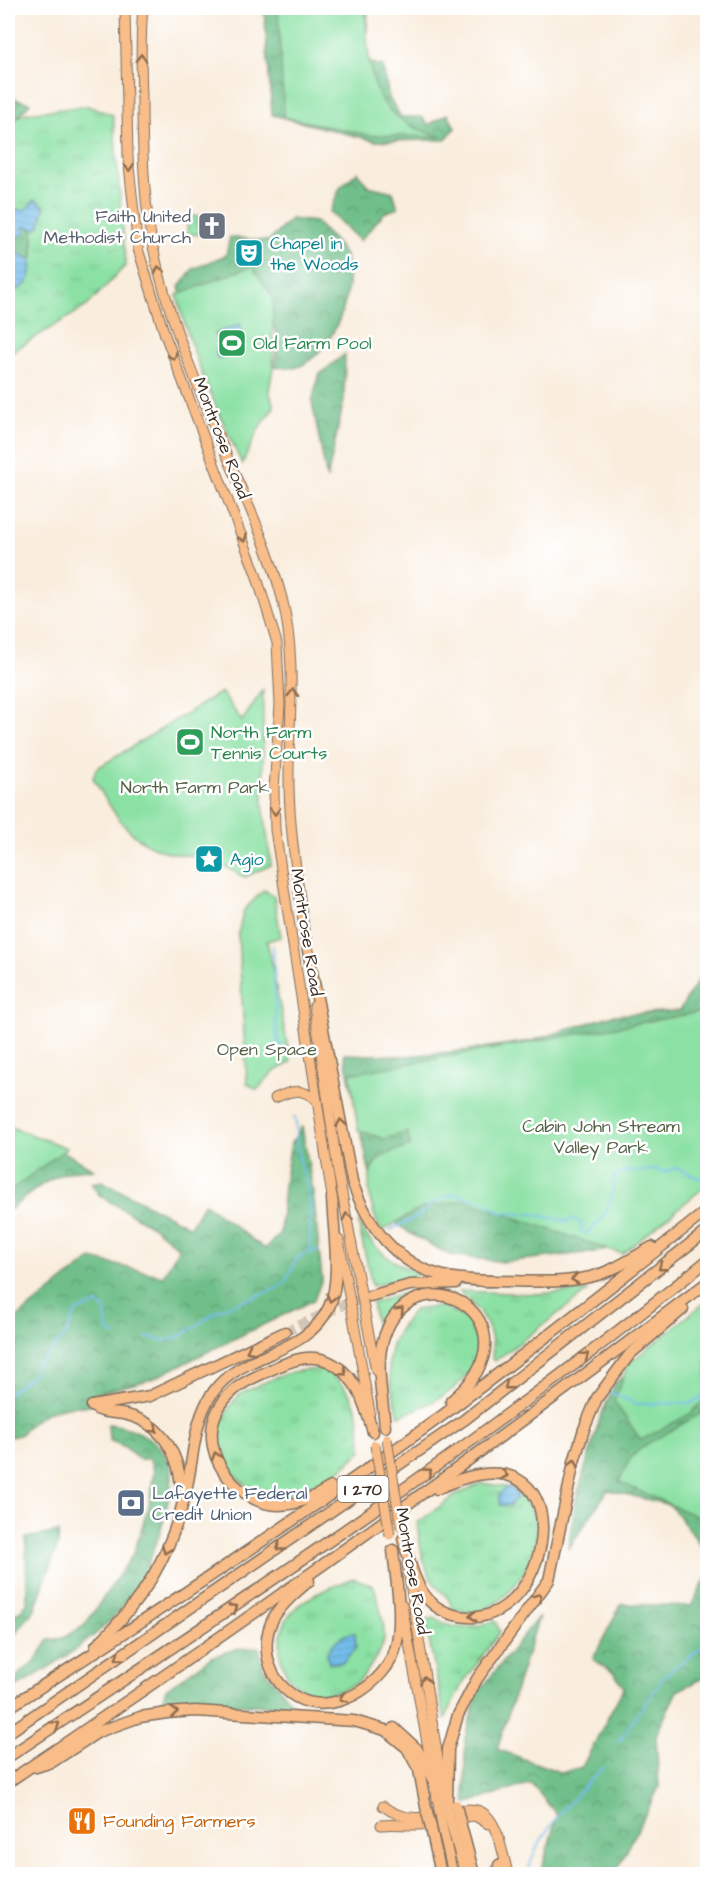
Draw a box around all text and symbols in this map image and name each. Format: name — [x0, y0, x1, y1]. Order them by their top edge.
one-way arrow — [135, 53, 147, 62]
one-way arrow — [122, 163, 135, 172]
place label: Faith United Methodist Church — [44, 204, 191, 250]
church icon: Faith United Methodist Church — [196, 210, 228, 242]
place label: Chapel in the Woods — [270, 231, 359, 277]
theatre icon: Chapel in the Woods — [233, 237, 265, 269]
one-way arrow — [154, 265, 166, 276]
sports icon: Old Farm Pool — [216, 327, 248, 359]
place label: Old Farm Pool — [253, 331, 372, 356]
one-way arrow — [166, 350, 178, 361]
street label: Montrose Road — [187, 374, 256, 503]
one-way arrow — [235, 532, 248, 543]
one-way arrow — [287, 689, 299, 698]
place label: North Farm Tennis Courts — [211, 720, 327, 766]
sports icon: North Farm Tennis Courts — [174, 726, 206, 758]
park label: North Farm Park — [120, 775, 270, 800]
one-way arrow — [269, 807, 281, 816]
place icon: Agio — [193, 843, 225, 875]
place label: Agio — [230, 847, 264, 873]
street label: Montrose Road — [284, 867, 329, 998]
park label: Open Space — [217, 1037, 317, 1062]
park label: Cabin John Stream Valley Park — [522, 1114, 680, 1161]
one-way arrow — [336, 1118, 348, 1128]
one-way arrow — [341, 1212, 354, 1222]
one-way arrow — [658, 1260, 669, 1271]
one-way arrow — [570, 1272, 579, 1285]
one-way arrow — [326, 1293, 339, 1303]
one-way arrow — [393, 1308, 404, 1318]
one-way arrow — [246, 1343, 256, 1354]
one-way arrow — [578, 1353, 589, 1364]
one-way arrow — [337, 1365, 347, 1376]
one-way arrow — [504, 1379, 515, 1390]
one-way arrow — [147, 1422, 158, 1433]
one-way arrow — [211, 1452, 223, 1462]
one-way arrow — [567, 1458, 580, 1468]
one-way arrow — [421, 1468, 432, 1479]
one-way arrow — [498, 1468, 509, 1480]
road number: I 270 — [338, 1476, 388, 1502]
place label: Lafayette Federal Credit Union — [152, 1481, 308, 1527]
bank icon: Lafayette Federal Credit Union — [115, 1487, 147, 1519]
street label: Montrose Road — [389, 1506, 436, 1637]
one-way arrow — [276, 1540, 287, 1551]
one-way arrow — [160, 1544, 173, 1554]
one-way arrow — [531, 1593, 542, 1604]
one-way arrow — [227, 1604, 238, 1615]
one-way arrow — [469, 1609, 478, 1622]
one-way arrow — [115, 1650, 126, 1661]
one-way arrow — [419, 1675, 432, 1685]
one-way arrow — [339, 1691, 350, 1703]
one-way arrow — [170, 1706, 179, 1719]
one-way arrow — [50, 1721, 61, 1732]
restaurant icon: Founding Farmers — [66, 1805, 98, 1837]
place label: Founding Farmers — [103, 1809, 255, 1835]

